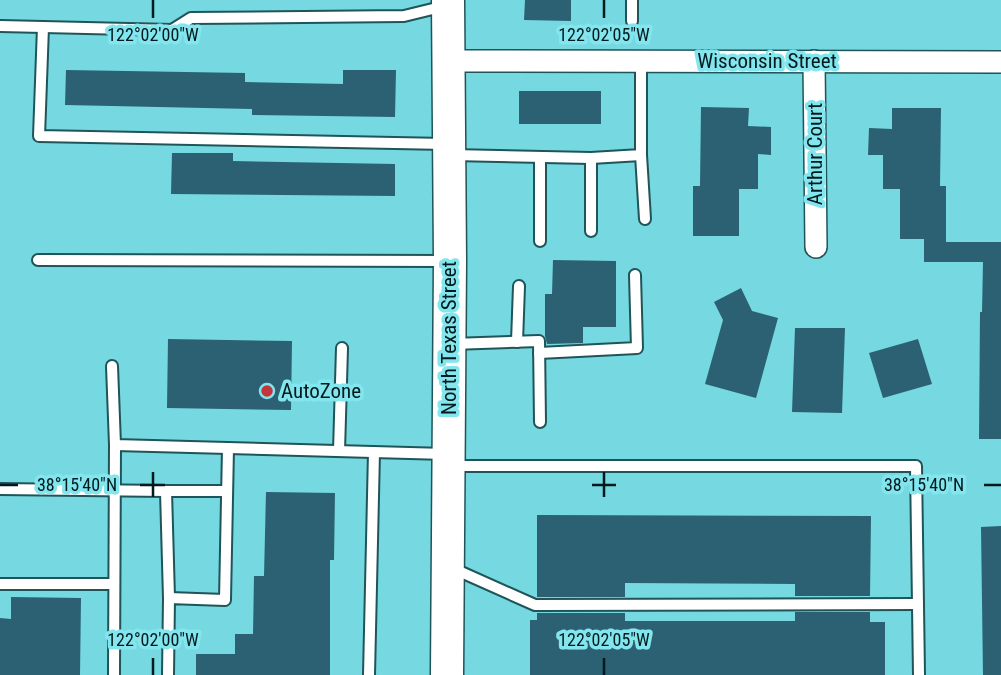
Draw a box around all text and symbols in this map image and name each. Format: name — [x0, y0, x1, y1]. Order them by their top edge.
text: 122°02'00"W — [107, 24, 199, 45]
text: 122°02'05"W — [558, 24, 650, 45]
street label: Wisconsin Street — [697, 49, 837, 73]
street label: Arthur Court — [803, 103, 827, 205]
street label: North Texas Street — [437, 261, 461, 415]
place label: AutoZone — [281, 379, 361, 403]
marker: AutoZone — [259, 383, 275, 399]
text: 38°15'40"N — [37, 474, 117, 495]
text: 38°15'40"N — [884, 474, 964, 495]
text: 122°02'00"W — [107, 629, 199, 650]
text: 122°02'05"W — [558, 629, 650, 650]

